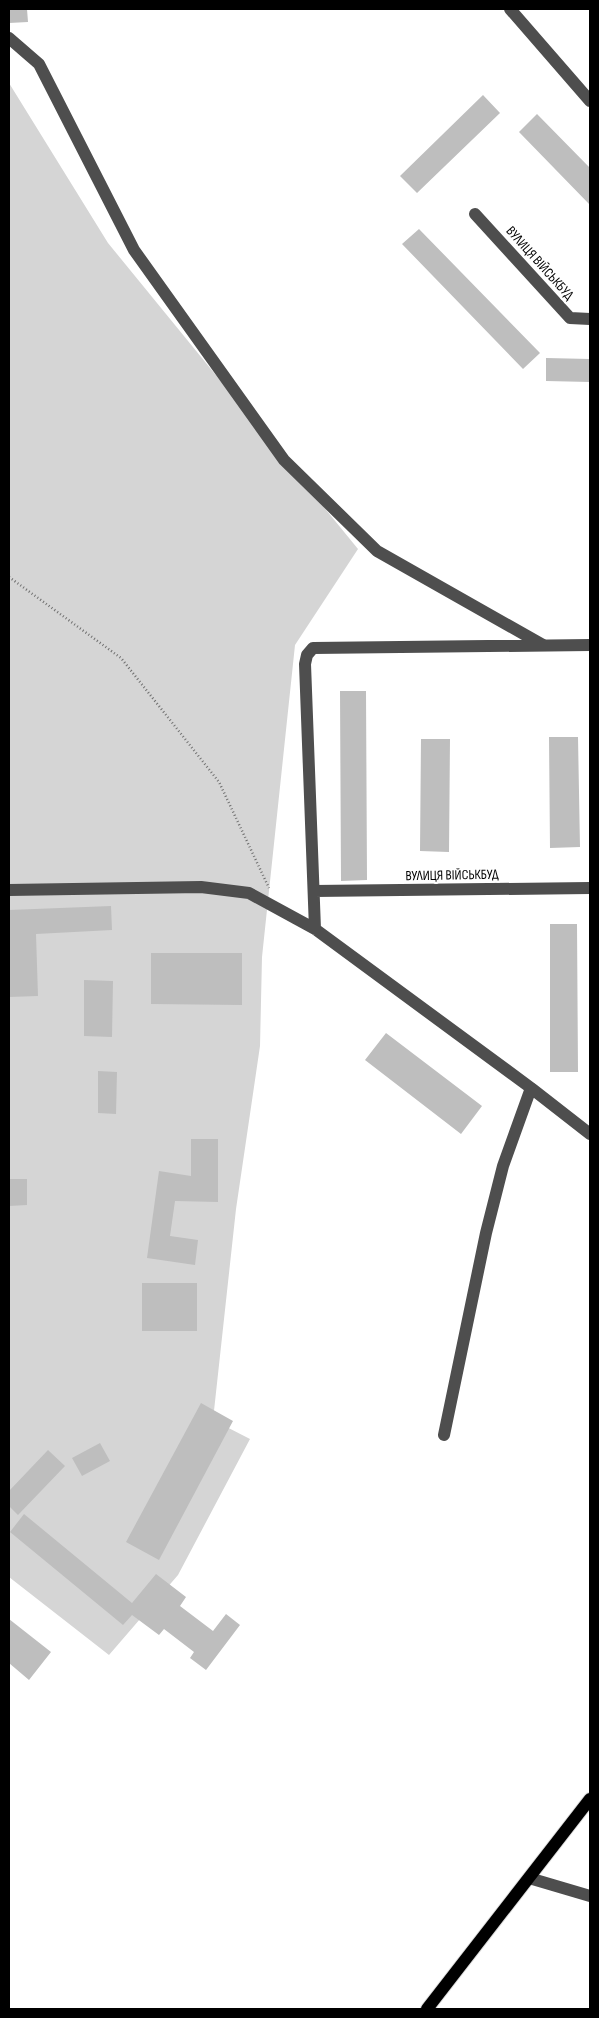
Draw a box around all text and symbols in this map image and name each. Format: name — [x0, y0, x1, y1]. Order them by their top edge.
street label: ВУЛИЦЯ ВІЙСЬКБУД — [502, 223, 578, 304]
street label: ВУЛИЦЯ ВІЙСЬКБУД — [405, 866, 499, 884]

